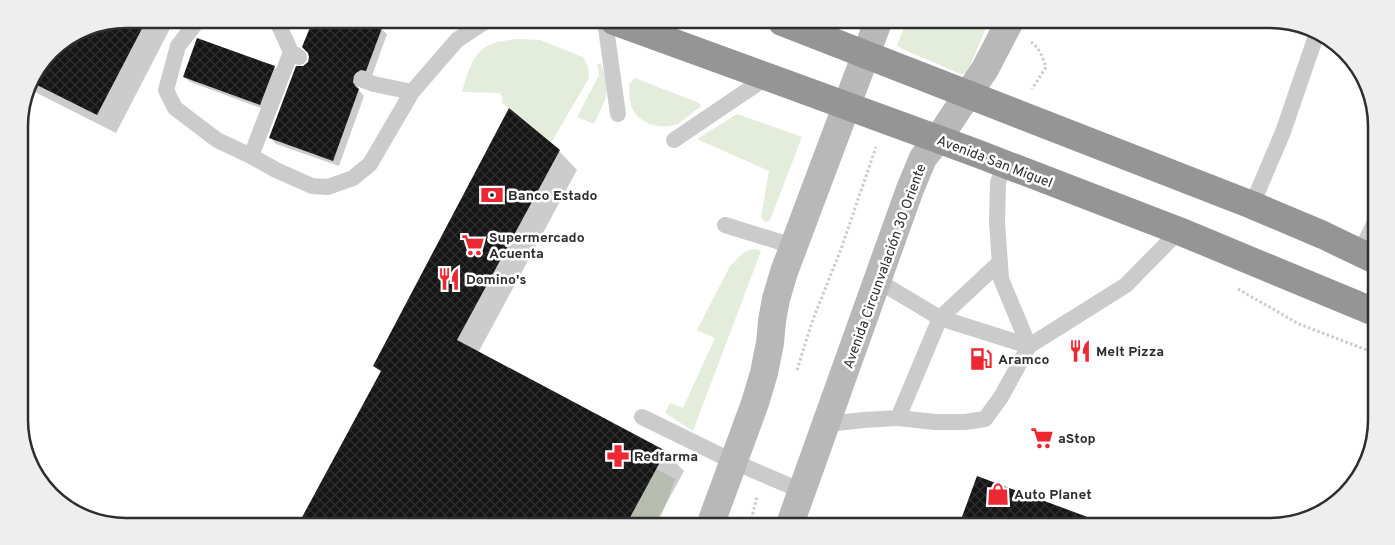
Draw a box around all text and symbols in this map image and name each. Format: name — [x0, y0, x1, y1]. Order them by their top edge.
street label: Avenida San Miguel — [934, 133, 1055, 192]
street label: Avenida Circunvalación 30 Oriente — [840, 162, 930, 371]
bank icon: Banco Estado — [479, 182, 505, 208]
place label: Banco Estado — [508, 188, 598, 205]
place label: Supermercado Acuenta — [489, 230, 585, 263]
supermarket icon: Supermercado Acuenta — [460, 232, 486, 258]
restaurant icon: Domino's — [436, 266, 462, 292]
place label: Domino's — [466, 272, 526, 289]
restaurant icon: Melt Pizza — [1067, 338, 1093, 364]
place label: Melt Pizza — [1096, 344, 1164, 361]
fuel station icon: Aramco — [968, 346, 994, 372]
place label: Aramco — [998, 352, 1049, 369]
supermarket icon: aStop — [1029, 425, 1055, 451]
place label: aStop — [1058, 431, 1096, 448]
pharmacy icon: Redfarma — [605, 443, 631, 469]
place label: Redfarma — [634, 449, 698, 466]
shop icon: Auto Planet — [985, 481, 1011, 507]
place label: Auto Planet — [1014, 487, 1092, 504]

